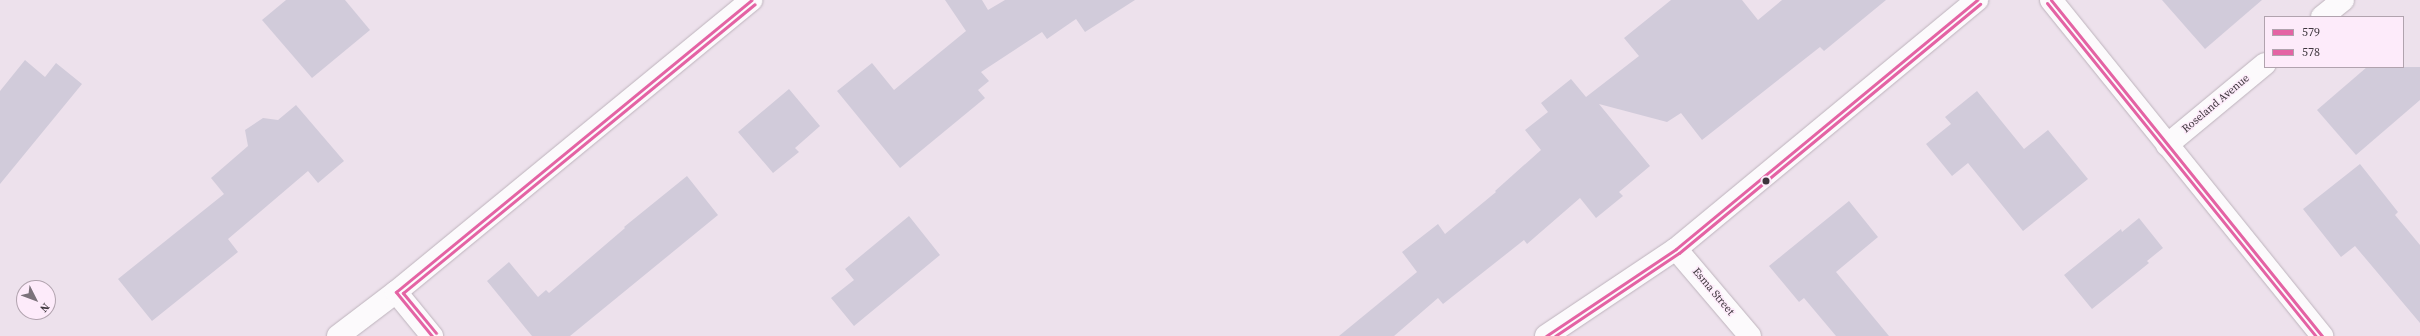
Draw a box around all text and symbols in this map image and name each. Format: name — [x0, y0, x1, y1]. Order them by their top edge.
legend — [2264, 16, 2404, 68]
text: 579 — [2302, 24, 2320, 40]
text: 578 — [2302, 44, 2320, 60]
street label: Roseland Avenue — [2180, 72, 2252, 136]
unlabelled marker — [1761, 176, 1771, 186]
street label: Esma Street — [1689, 266, 1737, 318]
north arrow — [16, 280, 56, 320]
text: N — [36, 300, 53, 316]

